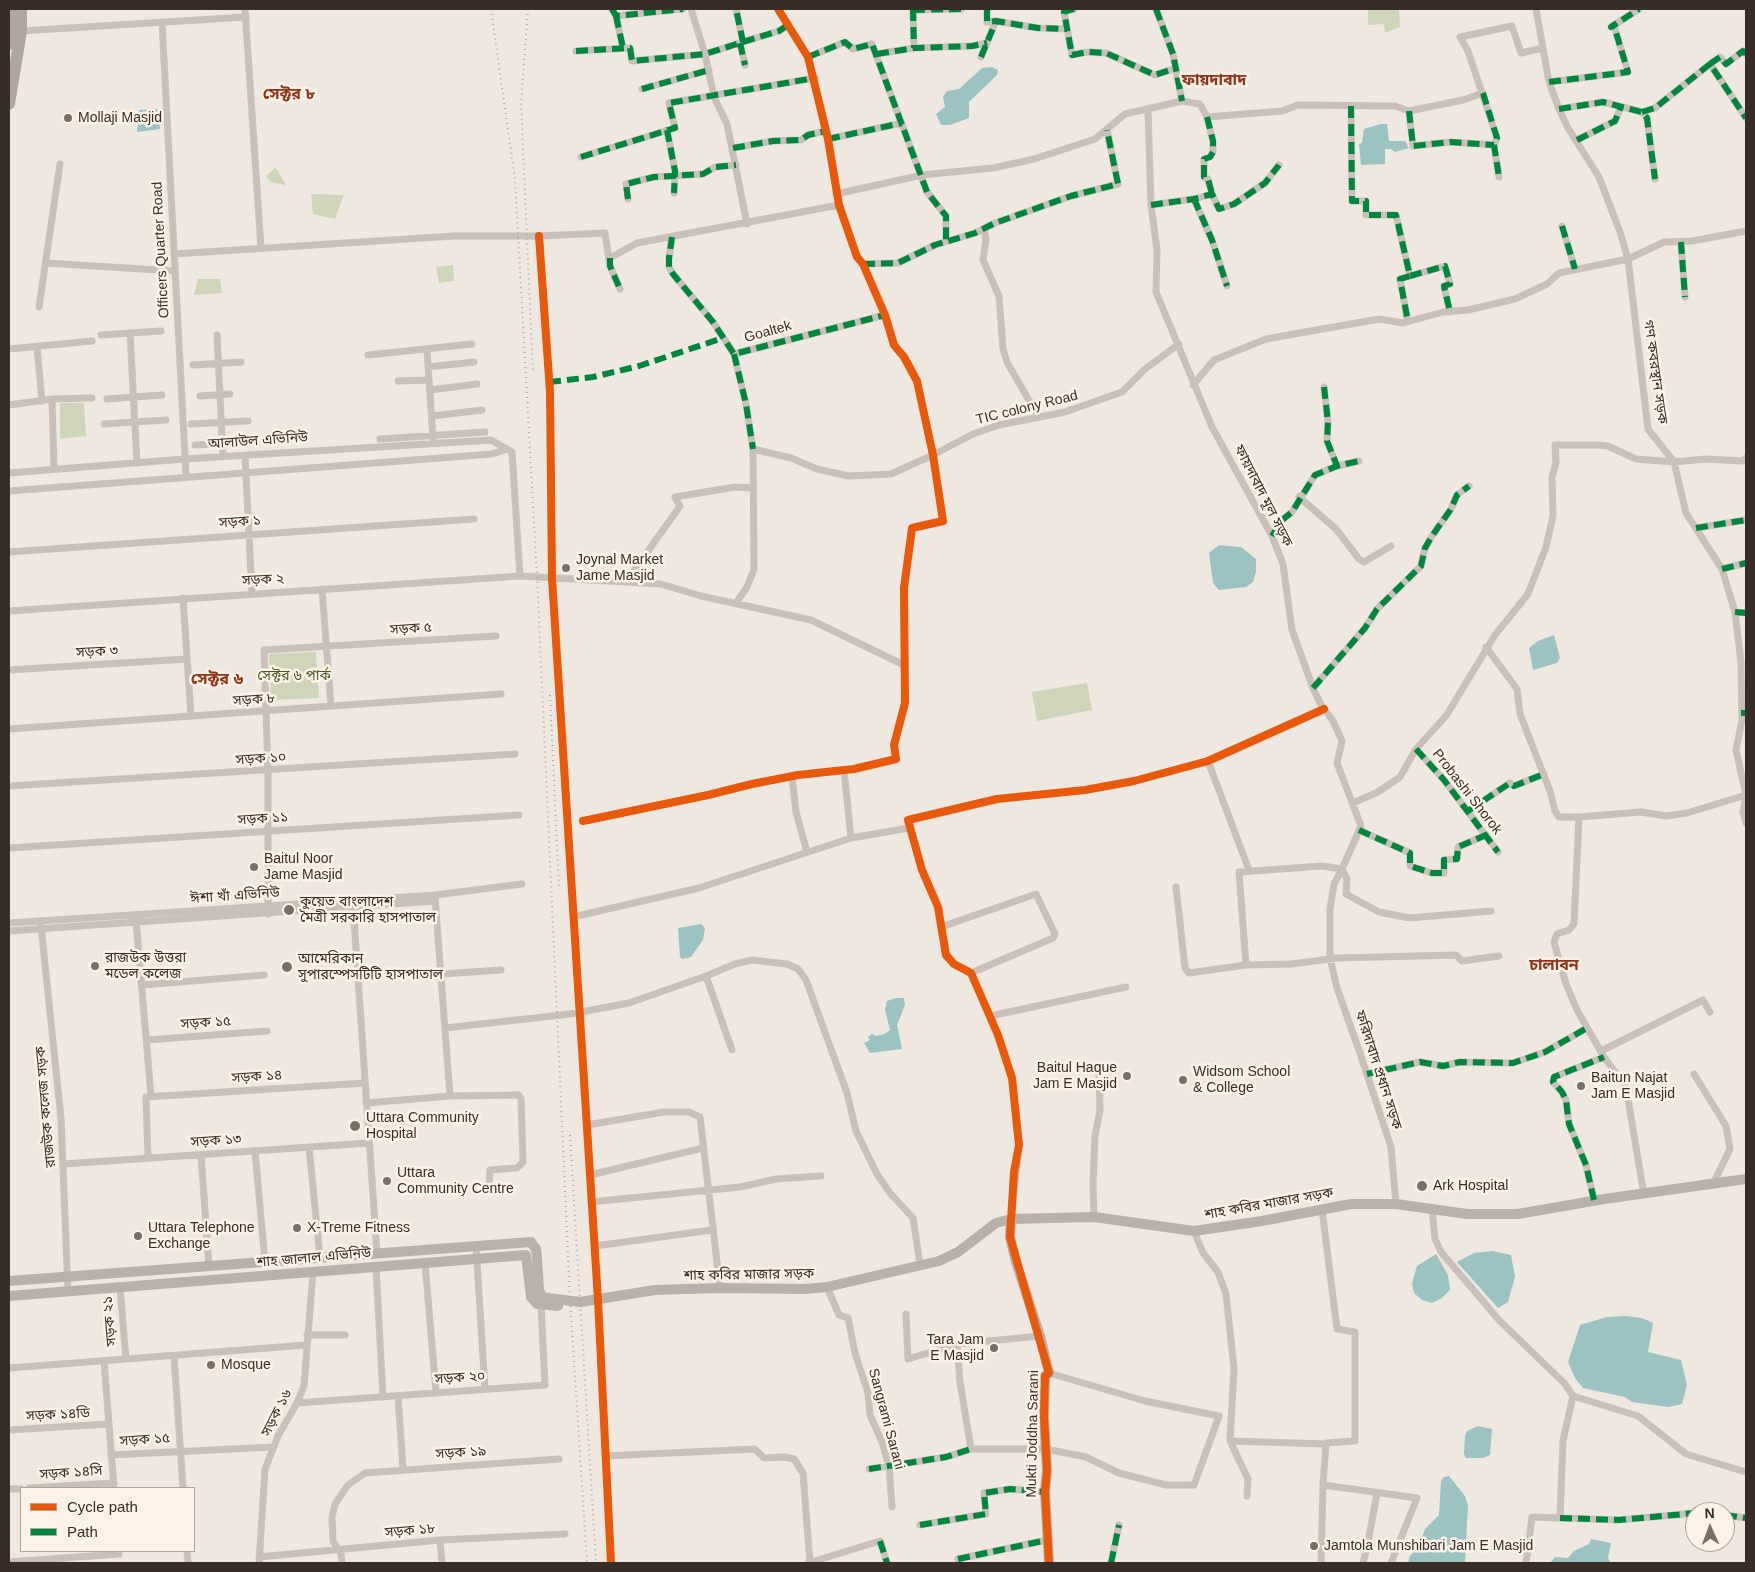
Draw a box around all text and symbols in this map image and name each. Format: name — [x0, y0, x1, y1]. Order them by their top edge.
district label: ফায়দাবাদ — [1182, 71, 1246, 91]
district label: সেক্টর ৮ — [263, 85, 315, 105]
place label: Mollaji Masjid — [78, 110, 162, 126]
marker: Mollaji Masjid — [62, 112, 74, 124]
street label: Officers Quarter Road — [149, 181, 173, 319]
street label: Goaltek — [742, 317, 794, 347]
street label: গণ কবরস্থান সড়ক — [1639, 319, 1671, 425]
street label: TIC colony Road — [974, 387, 1080, 429]
street label: আলাউল এভিনিউ — [207, 429, 309, 453]
street label: ফায়দাবাদ মূল সড়ক — [1230, 442, 1296, 550]
street label: সড়ক ১ — [218, 512, 262, 532]
place label: Joynal Market Jame Masjid — [576, 552, 663, 584]
marker: Joynal Market Jame Masjid — [560, 562, 572, 574]
street label: সড়ক ২ — [242, 571, 284, 589]
street label: সড়ক ৫ — [389, 619, 433, 639]
street label: সড়ক ৩ — [76, 643, 118, 661]
park label: সেক্টর ৬ পার্ক — [257, 668, 331, 684]
district label: সেক্টর ৬ — [191, 670, 243, 690]
street label: সড়ক ৮ — [232, 690, 276, 710]
street label: Probashi Shorok — [1429, 746, 1505, 838]
street label: সড়ক ১০ — [235, 749, 287, 769]
street label: সড়ক ১১ — [237, 809, 289, 829]
place label: Baitul Noor Jame Masjid — [264, 851, 343, 884]
marker: Baitul Noor Jame Masjid — [248, 861, 260, 873]
street label: ঈশা খাঁ এভিনিউ — [190, 884, 280, 908]
place label: কুয়েত বাংলাদেশ মৈত্রী সরকারি হাসপাতাল — [300, 894, 436, 926]
marker: কুয়েত বাংলাদেশ মৈত্রী সরকারি হাসপাতাল — [282, 903, 296, 917]
place label: রাজউক উত্তরা মডেল কলেজ — [105, 950, 186, 982]
place label: আমেরিকান সুপারস্পেসটিটি হাসপাতাল — [298, 951, 443, 984]
district label: চালাবন — [1529, 956, 1579, 976]
marker: রাজউক উত্তরা মডেল কলেজ — [89, 960, 101, 972]
marker: আমেরিকান সুপারস্পেসটিটি হাসপাতাল — [280, 960, 294, 974]
street label: ফরিদাবাদ প্রধান সড়ক — [1351, 1008, 1405, 1132]
street label: সড়ক ১৫ — [180, 1013, 232, 1033]
street label: রাজউক কলেজ সড়ক — [32, 1046, 60, 1168]
place label: Baitul Haque Jam E Masjid — [1033, 1060, 1117, 1092]
place label: Widsom School & College — [1193, 1064, 1290, 1096]
street label: সড়ক ১৪ — [231, 1067, 283, 1087]
marker: Baitul Haque Jam E Masjid — [1121, 1070, 1133, 1082]
place label: Baitun Najat Jam E Masjid — [1591, 1070, 1675, 1102]
marker: Widsom School & College — [1177, 1074, 1189, 1086]
marker: Baitun Najat Jam E Masjid — [1575, 1080, 1587, 1092]
place label: Uttara Community Hospital — [366, 1110, 479, 1142]
marker: Uttara Community Hospital — [348, 1119, 362, 1133]
street label: সড়ক ১৩ — [190, 1131, 242, 1151]
place label: Uttara Community Centre — [397, 1165, 514, 1198]
marker: Uttara Community Centre — [381, 1175, 393, 1187]
place label: Ark Hospital — [1433, 1178, 1508, 1194]
marker: Ark Hospital — [1415, 1179, 1429, 1193]
street label: শাহ কবির মাজার সড়ক — [1203, 1184, 1335, 1224]
place label: Uttara Telephone Exchange — [148, 1220, 255, 1252]
place label: X-Treme Fitness — [307, 1220, 410, 1236]
marker: X-Treme Fitness — [291, 1222, 303, 1234]
marker: Uttara Telephone Exchange — [132, 1230, 144, 1242]
street label: শাহ জালাল এভিনিউ — [256, 1245, 372, 1271]
street label: শাহ কবির মাজার সড়ক — [684, 1265, 814, 1285]
street label: সড়ক ২১ — [99, 1295, 121, 1347]
place label: Tara Jam E Masjid — [926, 1332, 984, 1364]
marker: Tara Jam E Masjid — [988, 1342, 1000, 1354]
place label: Mosque — [221, 1357, 271, 1373]
marker: Mosque — [205, 1359, 217, 1371]
street label: Sangrami Sarani — [864, 1366, 908, 1472]
street label: সড়ক ২০ — [434, 1368, 486, 1388]
street label: Mukti Joddha Sarani — [1023, 1370, 1043, 1498]
street label: সড়ক ১৬ — [258, 1387, 296, 1439]
street label: সড়ক ১৪ডি — [26, 1405, 90, 1425]
street label: সড়ক ১৫ — [119, 1430, 171, 1450]
street label: সড়ক ১৯ — [435, 1443, 487, 1463]
street label: সড়ক ১৪সি — [39, 1462, 103, 1484]
legend — [20, 1487, 195, 1552]
text: Cycle path — [67, 1498, 138, 1515]
north arrow — [1685, 1502, 1735, 1552]
text: N — [1704, 1505, 1715, 1521]
street label: সড়ক ১৮ — [384, 1520, 436, 1542]
text: Path — [67, 1523, 98, 1540]
place label: Jamtola Munshibari Jam E Masjid — [1324, 1538, 1533, 1554]
marker: Jamtola Munshibari Jam E Masjid — [1308, 1540, 1320, 1552]

